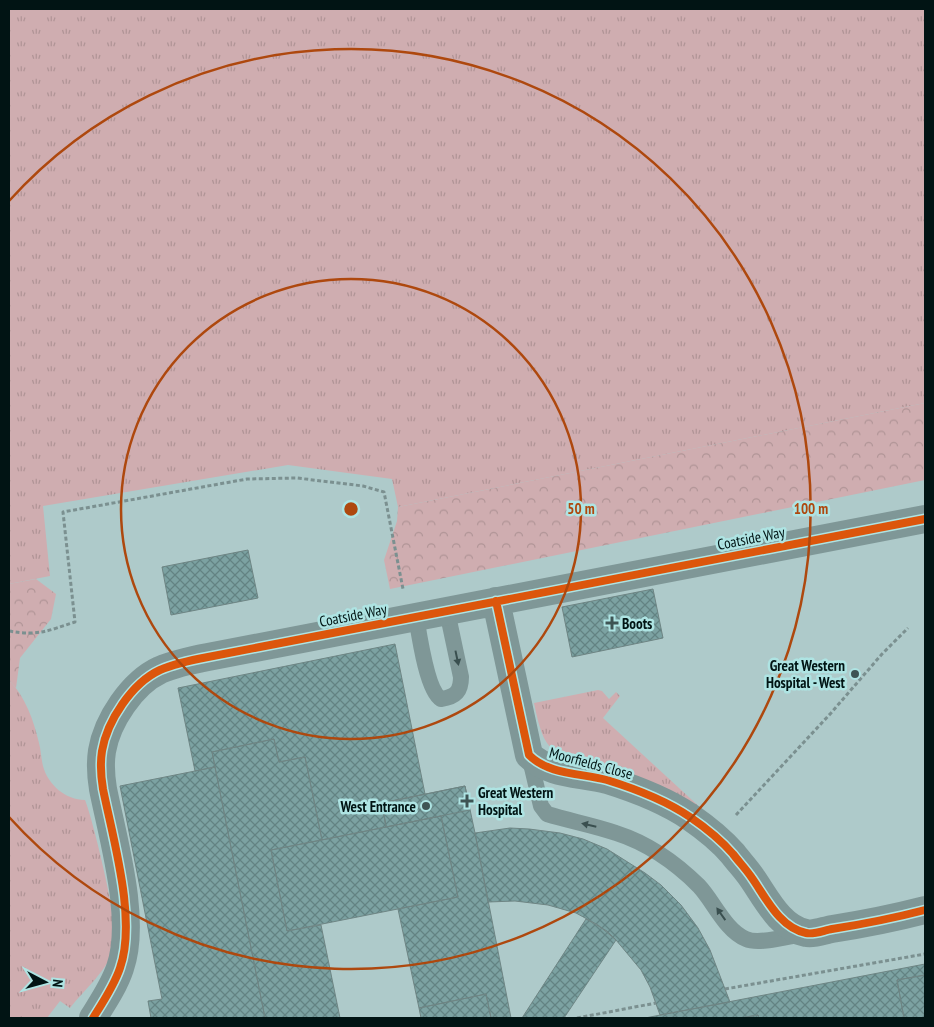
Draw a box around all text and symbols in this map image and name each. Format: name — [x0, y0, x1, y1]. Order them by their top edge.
text: 50 m — [567, 499, 595, 518]
text: 100 m — [794, 499, 828, 518]
centre of rings — [342, 500, 360, 518]
street label: Coatside Way — [716, 522, 787, 554]
street label: Coatside Way — [318, 599, 389, 631]
place label: Boots — [622, 614, 652, 633]
marker: Boots — [606, 617, 618, 629]
one-way arrow — [453, 651, 461, 666]
place label: Great Western Hospital - West — [766, 656, 846, 692]
marker: Great Western Hospital - West — [849, 668, 861, 680]
street label: Moorfields Close — [547, 743, 635, 783]
place label: Great Western Hospital — [478, 783, 554, 819]
marker: Great Western Hospital — [460, 794, 474, 808]
place label: West Entrance — [339, 797, 416, 816]
marker: West Entrance — [420, 800, 432, 812]
one-way arrow — [582, 821, 597, 829]
one-way arrow — [716, 907, 726, 921]
north arrow — [20, 957, 70, 1007]
text: N — [49, 979, 67, 988]

